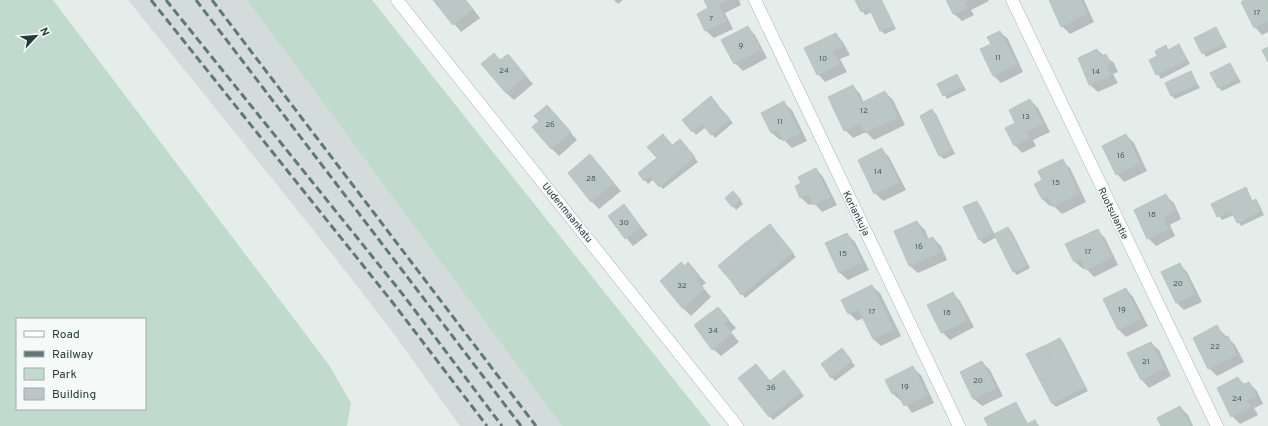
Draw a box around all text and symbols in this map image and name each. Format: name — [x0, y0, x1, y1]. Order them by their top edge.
house number: 17 — [1253, 8, 1261, 18]
house number: 7 — [709, 14, 713, 24]
north arrow — [16, 16, 56, 56]
text: N — [36, 25, 52, 39]
house number: 9 — [739, 41, 744, 51]
house number: 11 — [995, 53, 1001, 63]
house number: 10 — [819, 54, 827, 64]
house number: 24 — [499, 66, 509, 76]
house number: 14 — [1092, 67, 1100, 77]
house number: 12 — [860, 106, 868, 116]
house number: 13 — [1022, 112, 1030, 122]
house number: 11 — [777, 117, 783, 127]
house number: 26 — [545, 120, 555, 130]
house number: 16 — [1117, 151, 1125, 161]
house number: 14 — [874, 167, 882, 177]
house number: 28 — [586, 174, 596, 184]
house number: 15 — [1052, 178, 1060, 188]
street label: Uudenmaankatu — [539, 180, 595, 246]
street label: Ruotsulantie — [1094, 185, 1131, 242]
street label: Koriankuja — [839, 189, 872, 238]
house number: 18 — [1148, 210, 1156, 220]
house number: 30 — [619, 218, 629, 228]
house number: 16 — [915, 242, 923, 252]
house number: 17 — [1084, 247, 1092, 257]
house number: 15 — [839, 249, 847, 259]
house number: 20 — [1173, 279, 1183, 289]
house number: 32 — [677, 281, 687, 291]
house number: 19 — [1118, 305, 1126, 315]
house number: 17 — [868, 307, 876, 317]
house number: 18 — [943, 308, 951, 318]
legend — [16, 318, 146, 410]
house number: 34 — [708, 326, 718, 336]
text: Road — [52, 327, 80, 343]
house number: 22 — [1210, 342, 1220, 352]
text: Railway — [52, 347, 93, 363]
house number: 21 — [1142, 357, 1150, 367]
text: Park — [52, 367, 77, 383]
house number: 20 — [973, 376, 983, 386]
house number: 19 — [901, 382, 909, 392]
house number: 36 — [766, 383, 776, 393]
text: Building — [52, 387, 96, 403]
house number: 24 — [1232, 394, 1242, 404]

